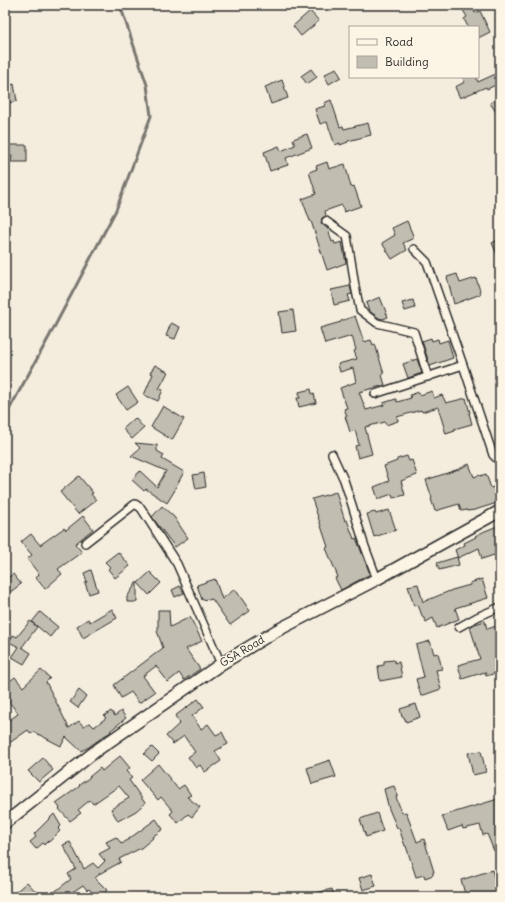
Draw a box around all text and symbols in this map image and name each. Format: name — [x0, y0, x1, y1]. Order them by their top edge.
legend — [349, 26, 479, 78]
text: Road — [385, 34, 413, 49]
text: Building — [385, 54, 429, 69]
street label: GSA Road — [217, 632, 267, 670]

